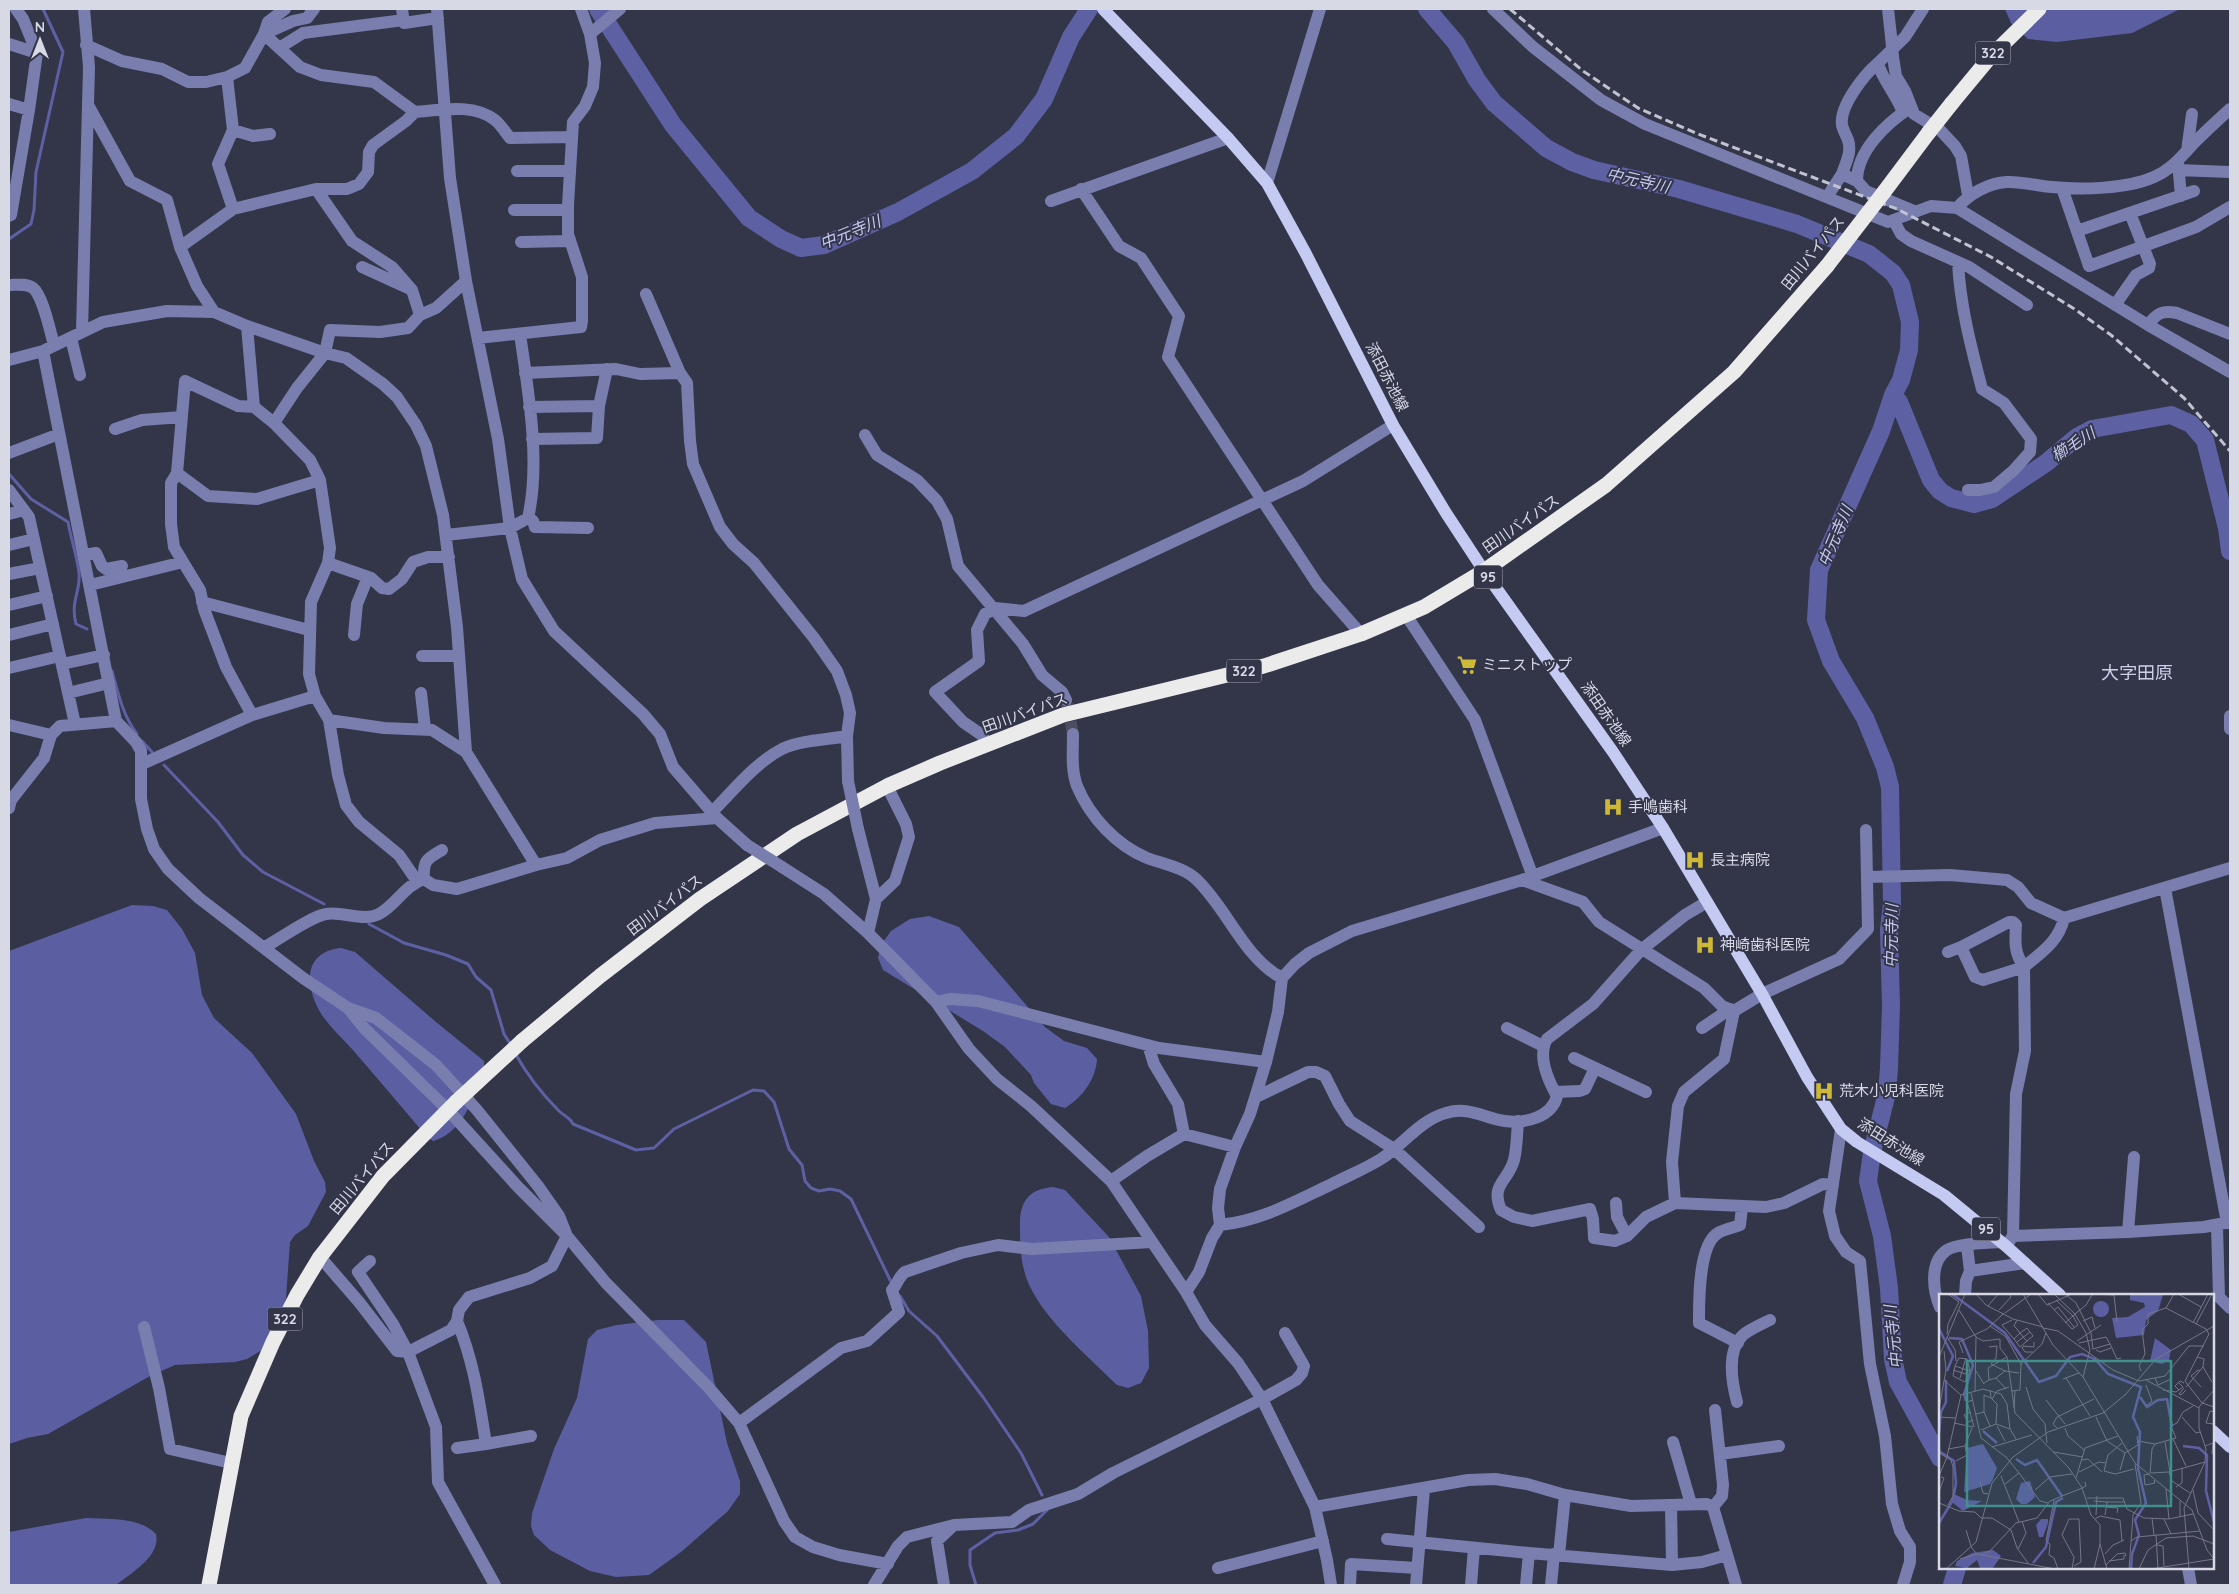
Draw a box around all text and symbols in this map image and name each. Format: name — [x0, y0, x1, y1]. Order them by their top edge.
north arrow — [15, 15, 65, 65]
text: N — [35, 18, 45, 36]
road number: 322 — [1976, 42, 2010, 64]
water label: 中元寺川 — [1605, 163, 1673, 197]
water label: 中元寺川 — [817, 210, 885, 253]
street label: 田川バイパス — [1777, 212, 1848, 294]
street label: 添田赤池線 — [1362, 339, 1413, 415]
water label: 櫛毛川 — [2047, 422, 2100, 465]
street label: 田川バイパス — [1479, 490, 1563, 557]
water label: 中元寺川 — [1813, 501, 1857, 569]
road number: 95 — [1474, 566, 1502, 588]
supermarket icon: ミニストップ — [1456, 654, 1478, 676]
place label: ミニストップ — [1482, 655, 1572, 674]
road number: 322 — [1226, 659, 1262, 682]
district label: 大字田原 — [2101, 661, 2173, 684]
street label: 添田赤池線 — [1577, 678, 1636, 750]
street label: 田川バイパス — [979, 688, 1070, 737]
hospital icon: 手嶋歯科 — [1602, 796, 1624, 818]
place label: 手嶋歯科 — [1628, 797, 1688, 816]
hospital icon: 長主病院 — [1684, 849, 1706, 871]
place label: 長主病院 — [1710, 850, 1770, 869]
street label: 田川バイパス — [623, 870, 706, 939]
water label: 中元寺川 — [1880, 902, 1902, 968]
hospital icon: 神崎歯科医院 — [1694, 934, 1716, 956]
place label: 神崎歯科医院 — [1720, 935, 1810, 954]
hospital icon: 荒木小児科医院 — [1813, 1080, 1835, 1102]
place label: 荒木小児科医院 — [1839, 1081, 1944, 1100]
street label: 添田赤池線 — [1854, 1114, 1928, 1170]
street label: 田川バイパス — [326, 1137, 398, 1218]
road number: 95 — [1972, 1218, 2000, 1240]
inset map — [1939, 1294, 2214, 1569]
water label: 中元寺川 — [1880, 1302, 1906, 1370]
road number: 322 — [268, 1308, 302, 1330]

